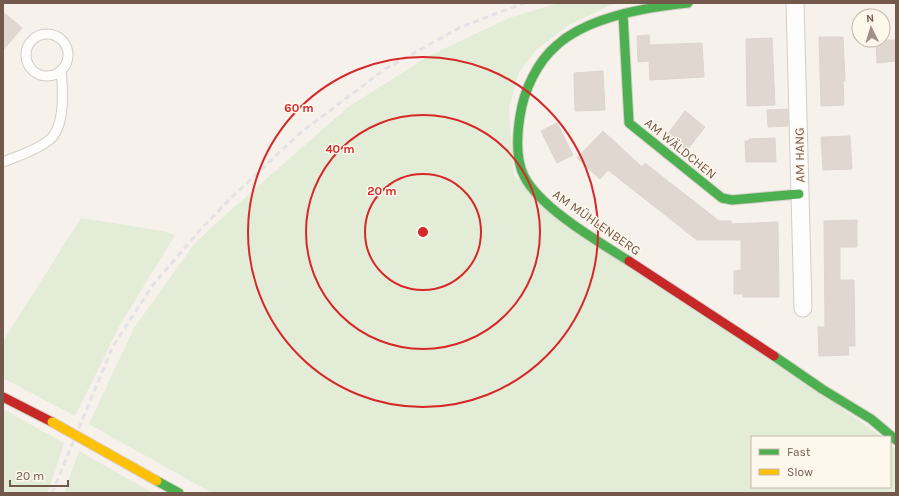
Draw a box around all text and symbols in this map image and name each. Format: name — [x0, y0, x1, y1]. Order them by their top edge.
north arrow — [851, 8, 891, 48]
text: N — [866, 12, 875, 25]
text: 60 m — [284, 101, 314, 115]
street label: AM WÄLDCHEN — [642, 114, 720, 182]
street label: AM HANG — [792, 127, 807, 183]
text: 40 m — [325, 142, 355, 156]
text: 20 m — [367, 184, 397, 198]
street label: AM MÜHLENBERG — [550, 186, 644, 258]
centre of rings — [416, 225, 430, 239]
legend — [751, 436, 891, 488]
text: Fast — [787, 445, 811, 459]
scale bar — [10, 462, 68, 488]
text: Slow — [787, 465, 813, 479]
text: 20 m — [16, 469, 44, 483]

